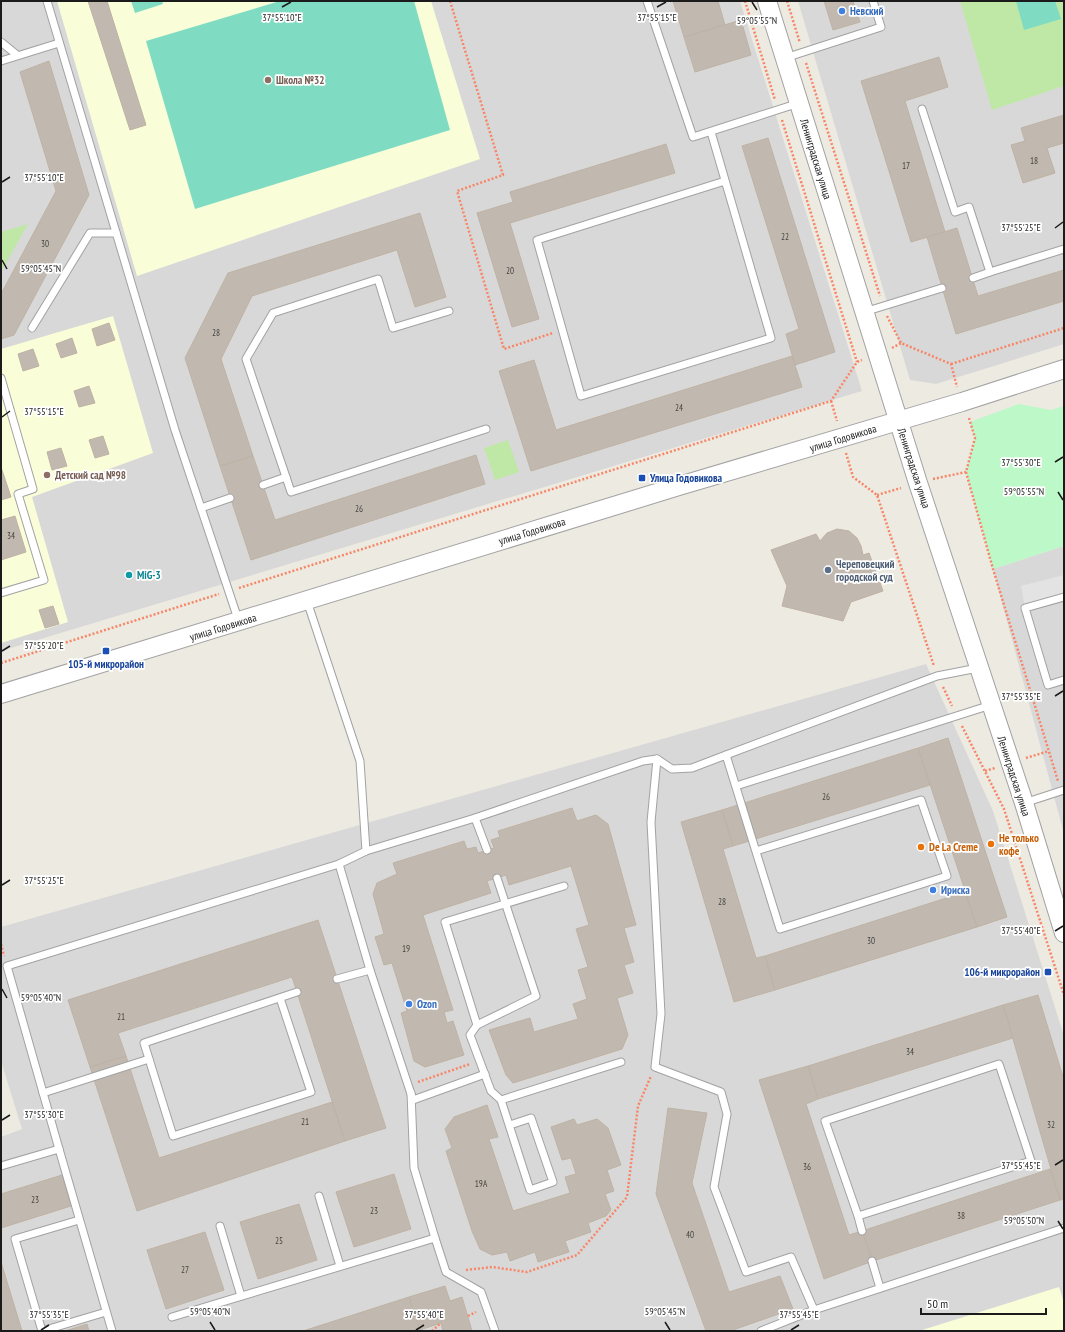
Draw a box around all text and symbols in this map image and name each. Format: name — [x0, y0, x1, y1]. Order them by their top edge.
place label: Невский — [850, 4, 883, 18]
marker: Невский — [837, 6, 847, 16]
text: 37°55'10"E — [262, 11, 302, 24]
text: 37°55'15"E — [637, 11, 677, 24]
text: 59°05'55"N — [737, 14, 777, 27]
place label: Школа №32 — [276, 73, 325, 87]
marker: Школа №32 — [263, 75, 273, 85]
street label: Ленинградская улица — [797, 116, 835, 201]
house number: 18 — [1030, 155, 1038, 166]
house number: 17 — [902, 160, 910, 171]
text: 37°55'10"E — [24, 171, 64, 184]
text: 37°55'25"E — [1001, 221, 1041, 234]
house number: 22 — [781, 231, 789, 242]
house number: 30 — [41, 238, 49, 249]
text: 59°05'45"N — [21, 262, 61, 275]
house number: 20 — [506, 265, 514, 276]
house number: 28 — [212, 327, 220, 338]
house number: 24 — [675, 402, 683, 413]
text: 37°55'15"E — [24, 405, 64, 418]
street label: улица Годовикова — [808, 421, 878, 455]
street label: Ленинградская улица — [894, 425, 934, 510]
text: 37°55'30"E — [1001, 456, 1041, 469]
place label: Детский сад №98 — [55, 468, 126, 482]
marker: Детский сад №98 — [42, 470, 52, 480]
place label: Улица Годовикова — [649, 471, 723, 485]
marker: Улица Годовикова — [637, 473, 647, 483]
text: 59°05'55"N — [1004, 485, 1044, 498]
house number: 26 — [355, 503, 363, 514]
street label: улица Годовикова — [497, 514, 567, 548]
house number: 34 — [7, 530, 15, 541]
place label: Череповецкий городской суд — [836, 557, 894, 584]
marker: Череповецкий городской суд — [823, 565, 833, 575]
place label: MiG-3 — [137, 568, 161, 582]
marker: MiG-3 — [124, 570, 134, 580]
street label: улица Годовикова — [188, 610, 258, 644]
text: 37°55'20"E — [24, 639, 64, 652]
marker: 105-й микрорайон — [101, 646, 111, 656]
place label: 105-й микрорайон — [68, 657, 144, 671]
text: 37°55'35"E — [1001, 690, 1041, 703]
street label: Ленинградская улица — [994, 733, 1034, 818]
house number: 26 — [822, 791, 830, 802]
place label: Не только кофе — [999, 831, 1039, 858]
marker: Не только кофе — [986, 839, 996, 849]
place label: De La Creme — [929, 840, 978, 854]
marker: De La Creme — [916, 842, 926, 852]
text: 37°55'25"E — [24, 874, 64, 887]
place label: Ириска — [941, 883, 970, 897]
marker: Ириска — [928, 885, 938, 895]
house number: 28 — [718, 896, 726, 907]
text: 37°55'40"E — [1001, 924, 1041, 937]
house number: 30 — [867, 935, 875, 946]
house number: 19 — [402, 943, 410, 954]
place label: 106-й микрорайон — [964, 965, 1040, 979]
marker: 106-й микрорайон — [1043, 967, 1053, 977]
text: 59°05'40"N — [21, 991, 61, 1004]
place label: Ozon — [417, 997, 437, 1011]
marker: Ozon — [404, 999, 414, 1009]
house number: 21 — [117, 1011, 125, 1022]
house number: 34 — [906, 1046, 914, 1057]
text: 37°55'30"E — [24, 1108, 64, 1121]
house number: 21 — [301, 1116, 309, 1127]
house number: 32 — [1047, 1119, 1055, 1130]
text: 37°55'45"E — [1001, 1159, 1041, 1172]
house number: 36 — [803, 1161, 811, 1172]
house number: 19А — [475, 1178, 488, 1189]
house number: 23 — [31, 1194, 39, 1205]
house number: 23 — [370, 1205, 378, 1216]
house number: 38 — [957, 1210, 965, 1221]
text: 59°05'50"N — [1004, 1214, 1044, 1227]
house number: 40 — [686, 1229, 694, 1240]
house number: 25 — [275, 1235, 283, 1246]
house number: 27 — [181, 1264, 189, 1275]
scale bar — [921, 1290, 1046, 1316]
text: 50 m — [927, 1296, 948, 1311]
text: 59°05'40"N — [190, 1305, 230, 1318]
text: 59°05'45"N — [645, 1305, 685, 1318]
text: 37°55'35"E — [29, 1308, 69, 1321]
text: 37°55'40"E — [404, 1308, 444, 1321]
text: 37°55'45"E — [779, 1308, 819, 1321]

